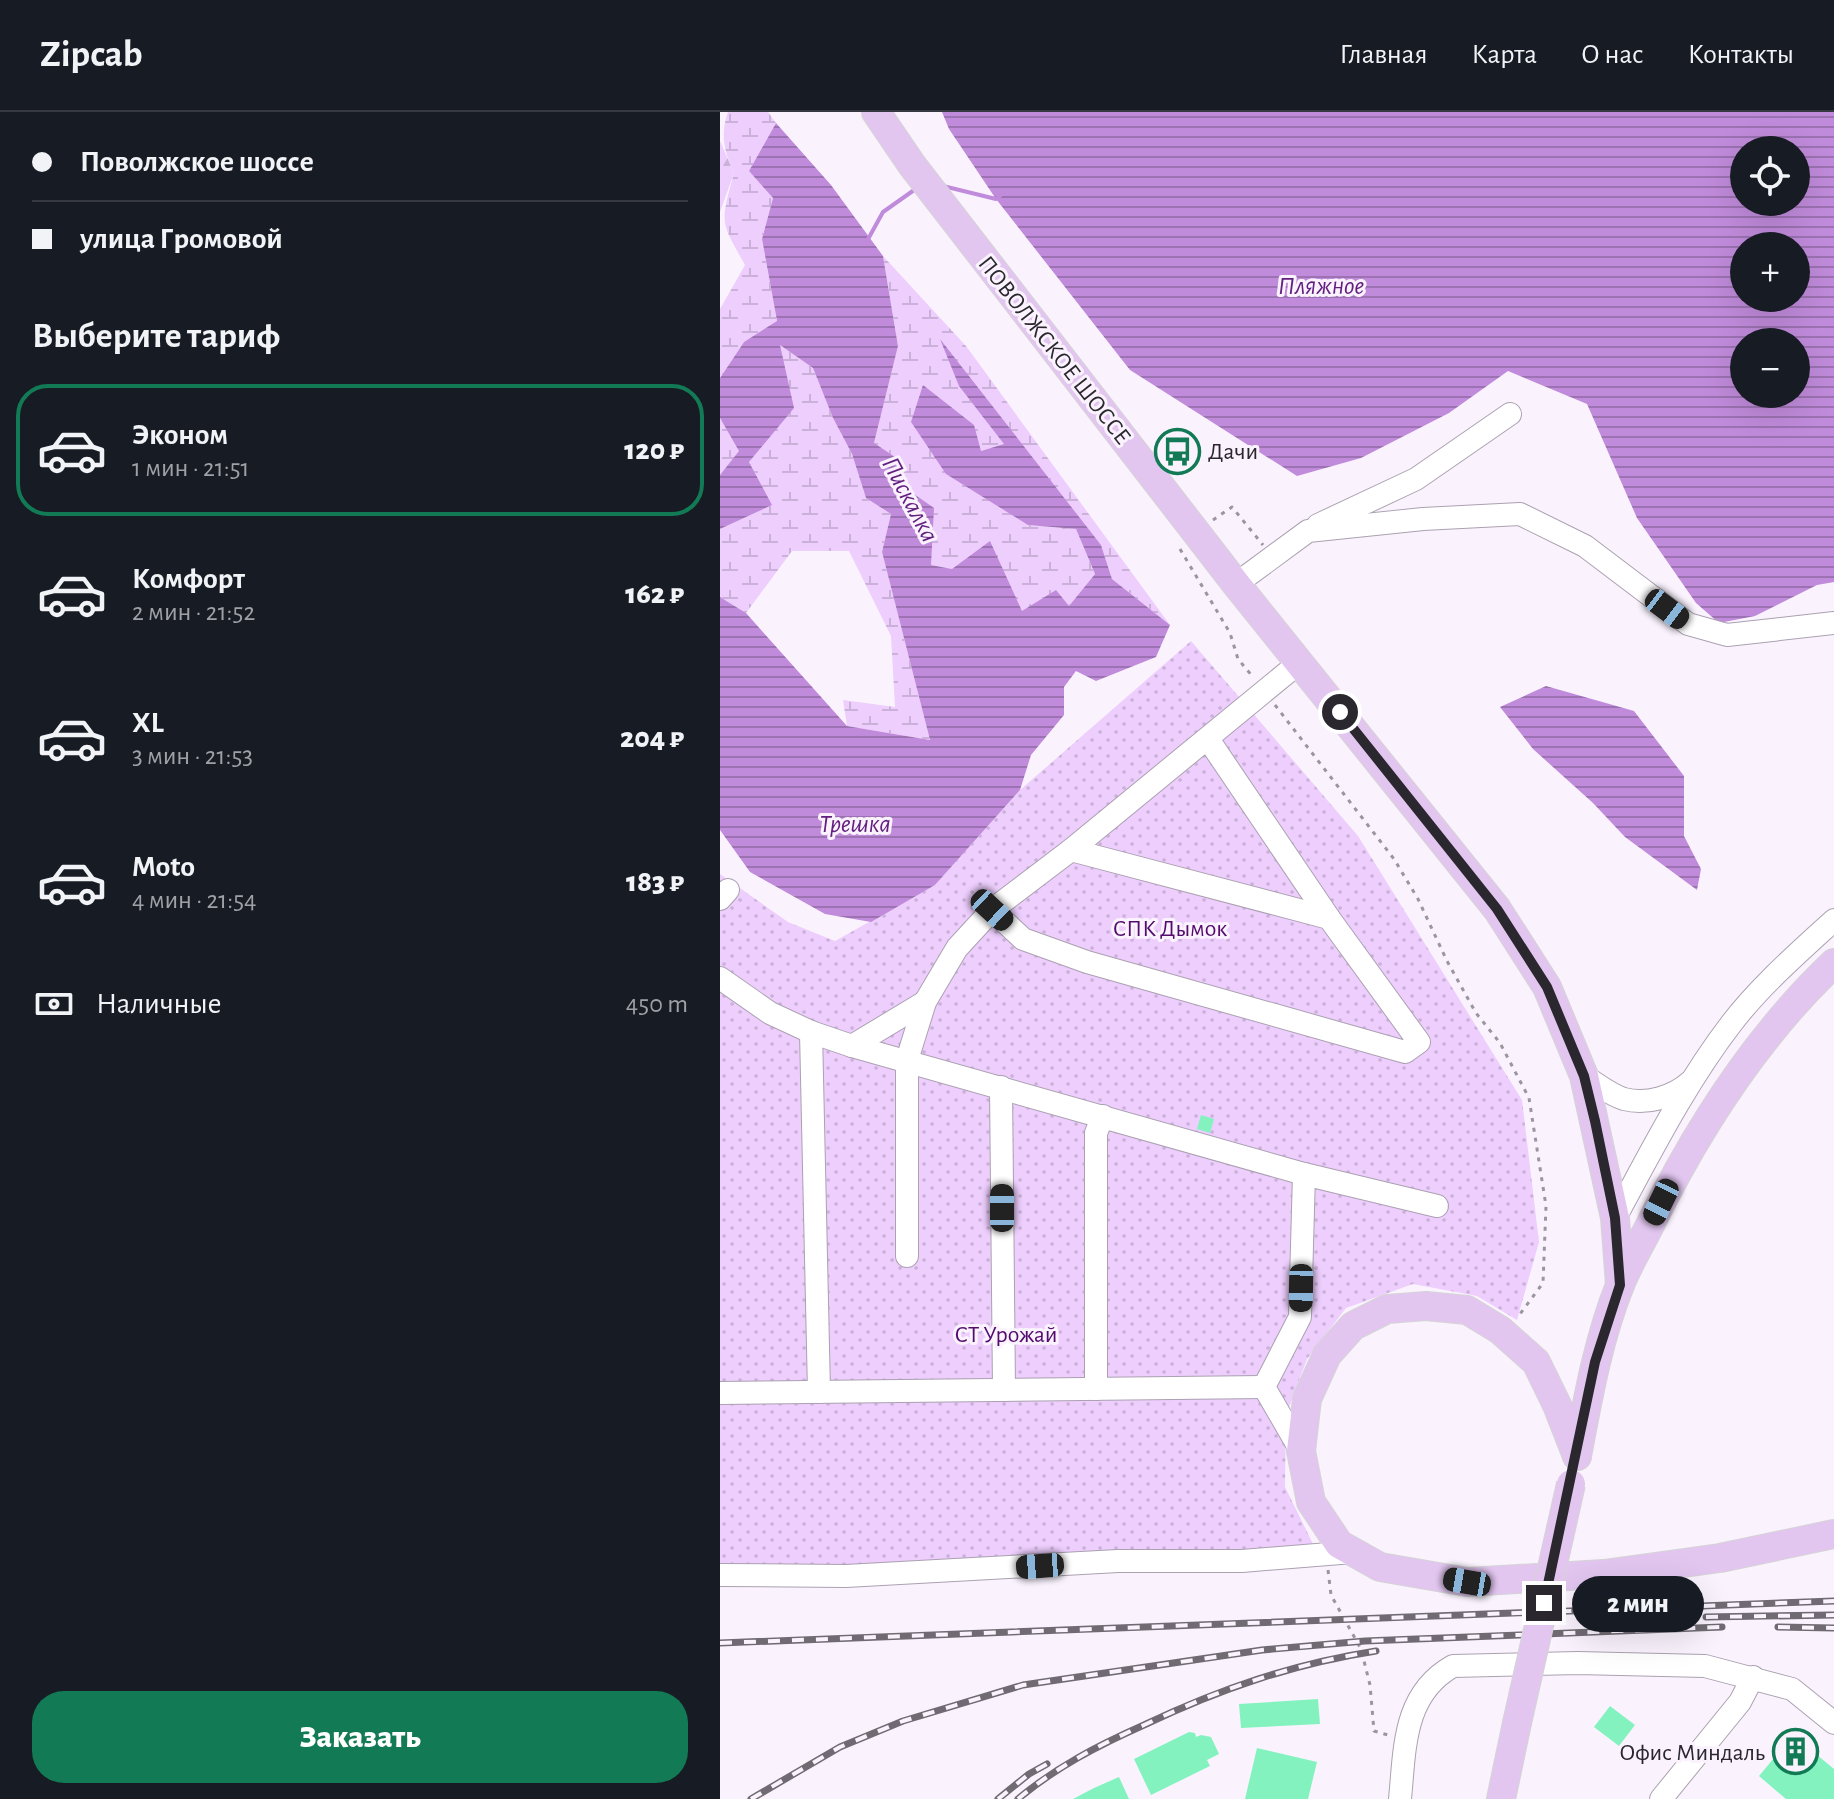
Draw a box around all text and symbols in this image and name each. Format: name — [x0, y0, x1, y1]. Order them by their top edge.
text: Zipcab — [40, 36, 143, 74]
text: Главная — [1339, 41, 1427, 69]
text: Карта — [1471, 41, 1537, 69]
text: О нас — [1581, 41, 1644, 69]
text: Контакты — [1688, 41, 1794, 69]
map controls — [1730, 136, 1810, 408]
button: locate — [1730, 136, 1810, 216]
text: Поволжское шоссе — [80, 147, 314, 177]
text: улица Громовой — [80, 224, 283, 254]
button: + — [1730, 232, 1810, 312]
street label: ПОВОЛЖСКОЕ ШОССЕ — [973, 252, 1135, 449]
water label: Пляжное — [1278, 273, 1365, 299]
text: Выберите тариф — [32, 318, 280, 354]
button: − — [1730, 328, 1810, 408]
icon: car — [36, 414, 108, 486]
text: Эконом — [132, 420, 228, 450]
bus stop icon: Дачи — [1153, 427, 1201, 475]
text: 120 ₽ — [624, 435, 684, 465]
place label: Дачи — [1208, 440, 1258, 464]
water label: Пискалка — [877, 453, 943, 546]
text: 1 мин · 21:51 — [132, 455, 250, 481]
icon: car — [36, 558, 108, 630]
text: Комфорт — [132, 564, 245, 594]
text: 162 ₽ — [625, 579, 684, 609]
car — [1641, 585, 1693, 633]
text: 2 мин · 21:52 — [132, 599, 255, 625]
route start — [1322, 694, 1358, 730]
icon: car — [36, 702, 108, 774]
text: XL — [132, 708, 164, 738]
text: 204 ₽ — [620, 723, 684, 753]
text: 3 мин · 21:53 — [132, 743, 253, 769]
water label: Трешка — [819, 811, 891, 837]
icon: car — [36, 846, 108, 918]
text: Moto — [132, 852, 195, 882]
text: 183 ₽ — [626, 867, 684, 897]
car — [966, 885, 1018, 935]
text: 4 мин · 21:54 — [132, 887, 257, 913]
park label: СПК Дымок — [1113, 917, 1227, 941]
icon: cash — [32, 982, 76, 1026]
text: Наличные — [96, 989, 222, 1019]
text: 450 m — [626, 991, 688, 1017]
car — [1640, 1175, 1682, 1229]
car — [990, 1184, 1014, 1232]
car — [1289, 1264, 1313, 1312]
park label: СТ Урожай — [955, 1323, 1057, 1347]
car — [1015, 1552, 1065, 1580]
car — [1441, 1566, 1493, 1598]
callout: 2 мин — [1572, 1575, 1704, 1631]
route end — [1526, 1585, 1562, 1621]
text: 2 мин — [1607, 1591, 1669, 1617]
button: Заказать — [32, 1691, 688, 1783]
building icon: Офис Миндаль — [1772, 1728, 1820, 1776]
place label: Офис Миндаль — [1619, 1741, 1765, 1765]

